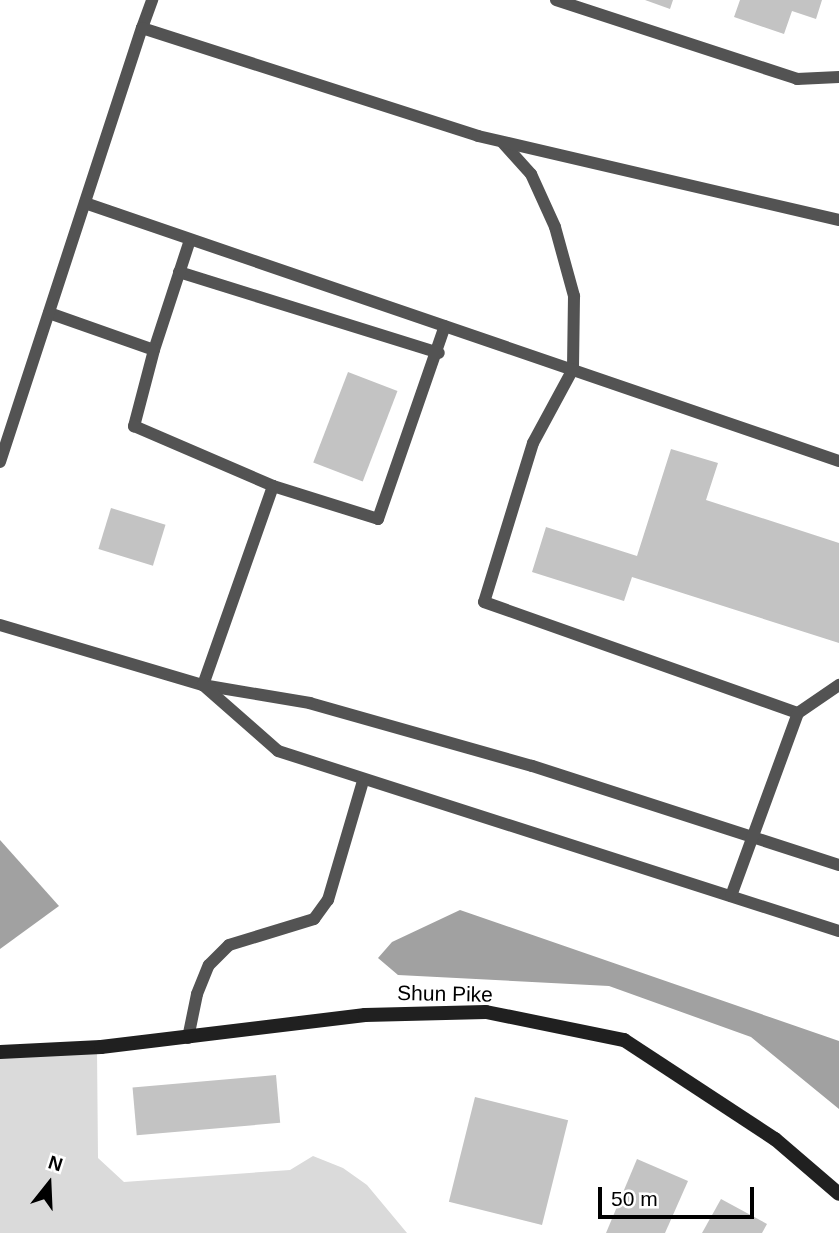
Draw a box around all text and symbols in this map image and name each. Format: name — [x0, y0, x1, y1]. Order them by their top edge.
street label: Shun Pike — [397, 981, 493, 1007]
north arrow — [14, 1149, 84, 1219]
text: N — [46, 1151, 65, 1176]
scale bar — [601, 1174, 757, 1218]
text: 50 m — [611, 1187, 658, 1210]

